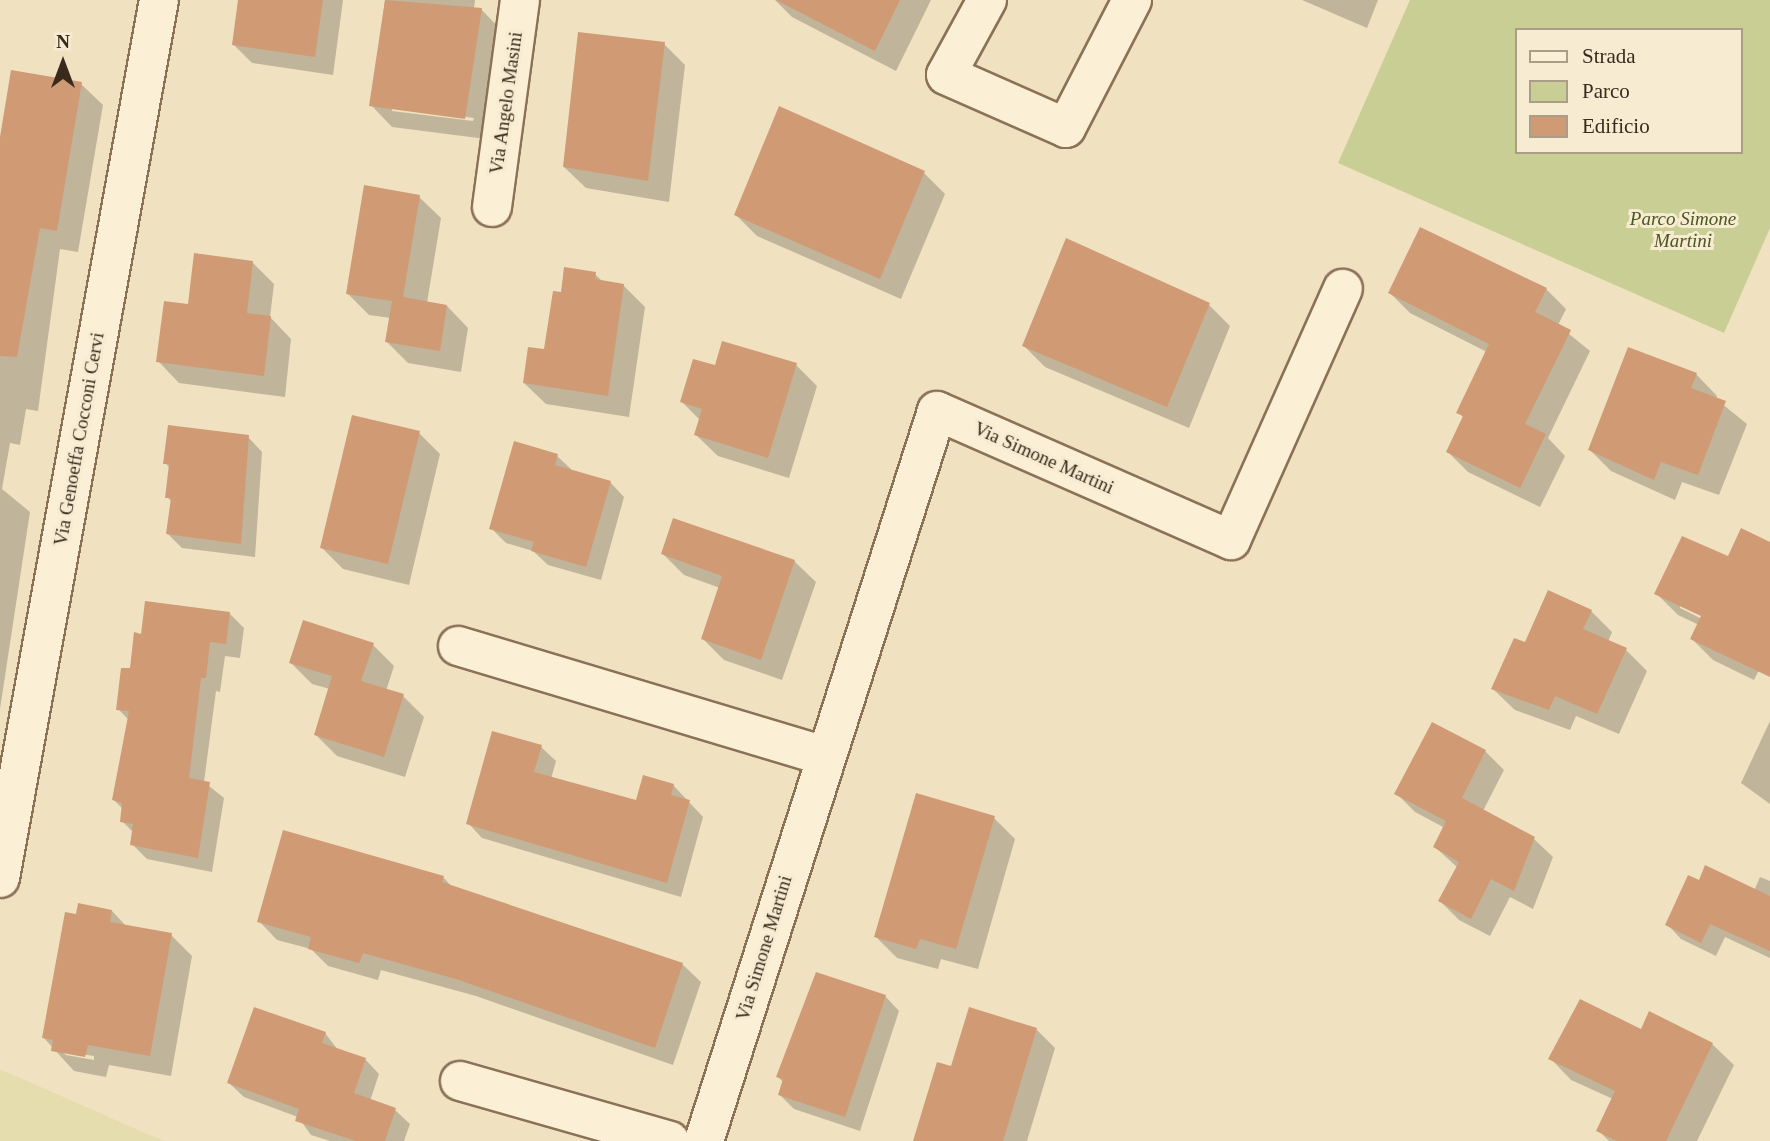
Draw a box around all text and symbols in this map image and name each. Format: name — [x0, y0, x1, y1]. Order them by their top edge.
north arrow — [28, 28, 98, 98]
legend — [1514, 28, 1742, 154]
street label: Via Angelo Masini — [485, 30, 527, 176]
text: N — [56, 31, 70, 52]
text: Strada — [1582, 44, 1636, 68]
text: Parco — [1582, 79, 1630, 103]
text: Edificio — [1582, 114, 1650, 138]
park label: Parco Simone Martini — [1630, 208, 1736, 252]
street label: Via Genoeffa Cocconi Cervi — [49, 330, 109, 548]
street label: Via Simone Martini — [970, 417, 1118, 499]
street label: Via Simone Martini — [731, 873, 797, 1023]

